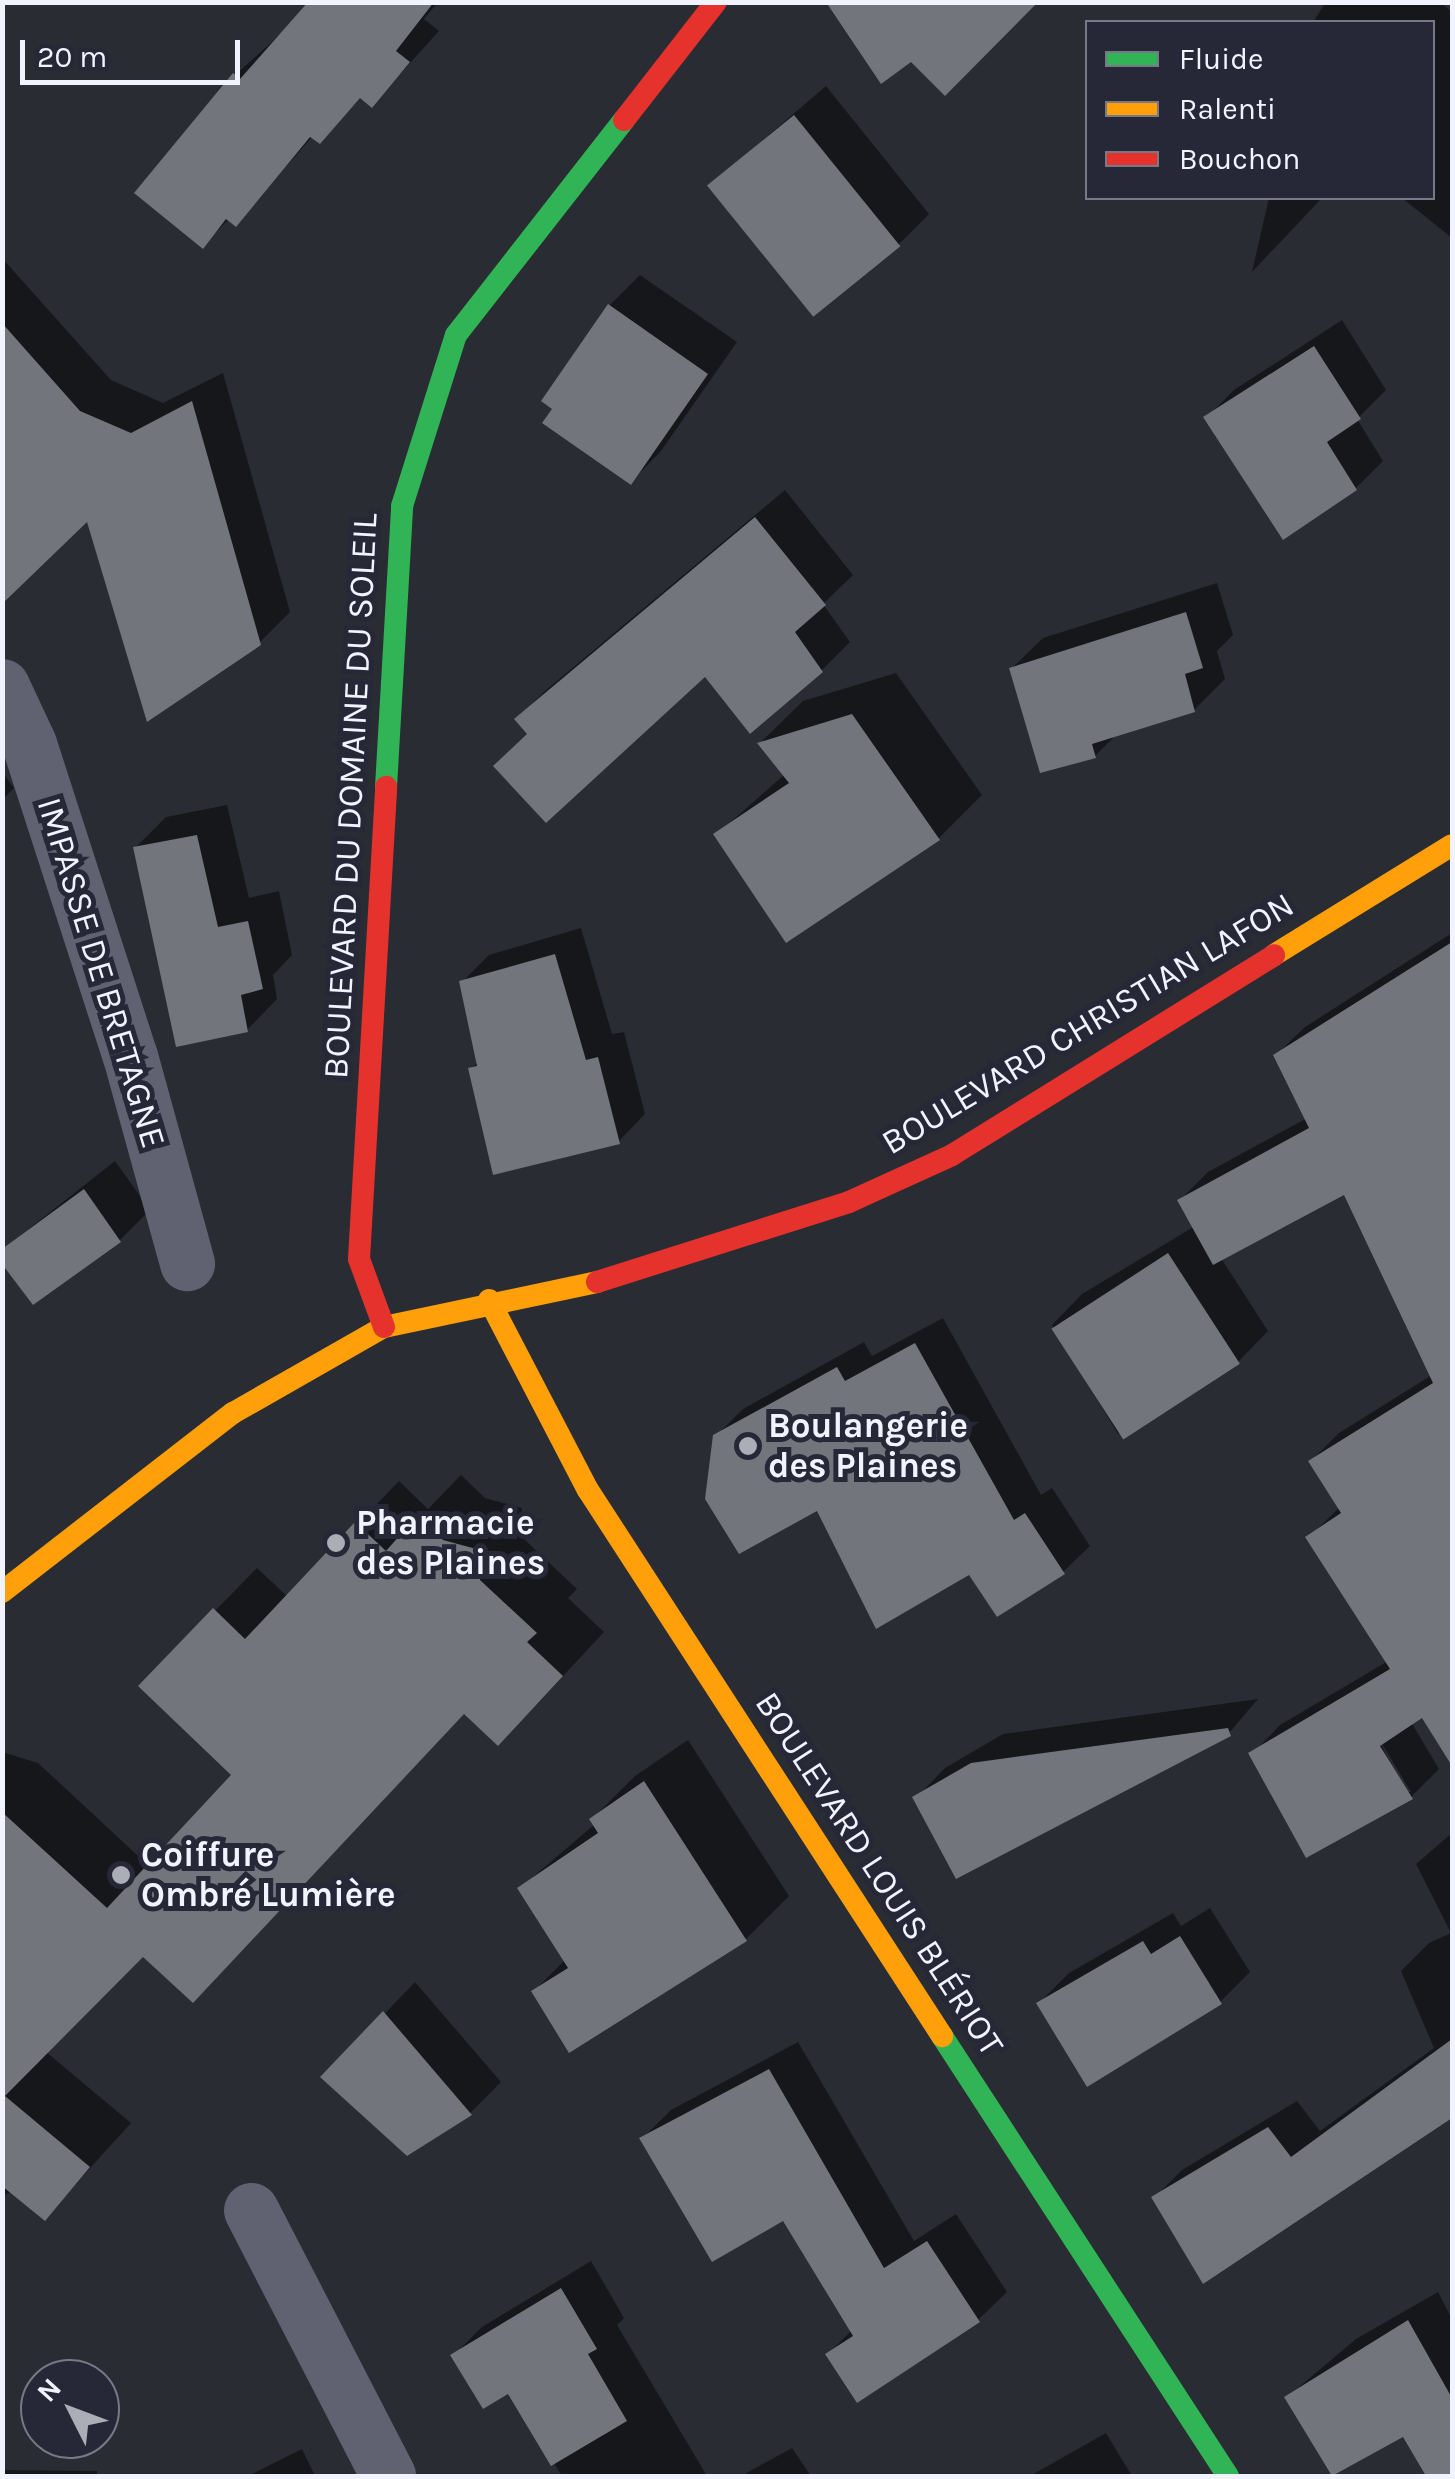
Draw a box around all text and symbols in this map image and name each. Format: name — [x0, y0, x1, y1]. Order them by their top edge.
scale bar — [25, 20, 245, 82]
legend — [1085, 20, 1435, 200]
text: 20 m — [37, 39, 107, 75]
text: Fluide — [1179, 41, 1263, 77]
text: Ralenti — [1179, 91, 1276, 127]
text: Bouchon — [1179, 141, 1300, 177]
street label: BOULEVARD DU DOMAINE DU SOLEIL — [315, 512, 387, 1080]
street label: IMPASSE DE BRETAGNE — [28, 793, 174, 1153]
street label: BOULEVARD CHRISTIAN LAFON — [874, 884, 1302, 1164]
place label: Boulangerie des Plaines — [768, 1405, 968, 1487]
marker: Boulangerie des Plaines — [737, 1435, 759, 1457]
place label: Pharmacie des Plaines — [356, 1502, 545, 1584]
marker: Pharmacie des Plaines — [325, 1532, 347, 1554]
street label: BOULEVARD LOUIS BLÉRIOT — [746, 1684, 1012, 2064]
place label: Coiffure Ombré Lumière — [141, 1834, 396, 1916]
marker: Coiffure Ombré Lumière — [110, 1864, 132, 1886]
north arrow — [20, 2359, 120, 2459]
text: N — [30, 2371, 68, 2408]

